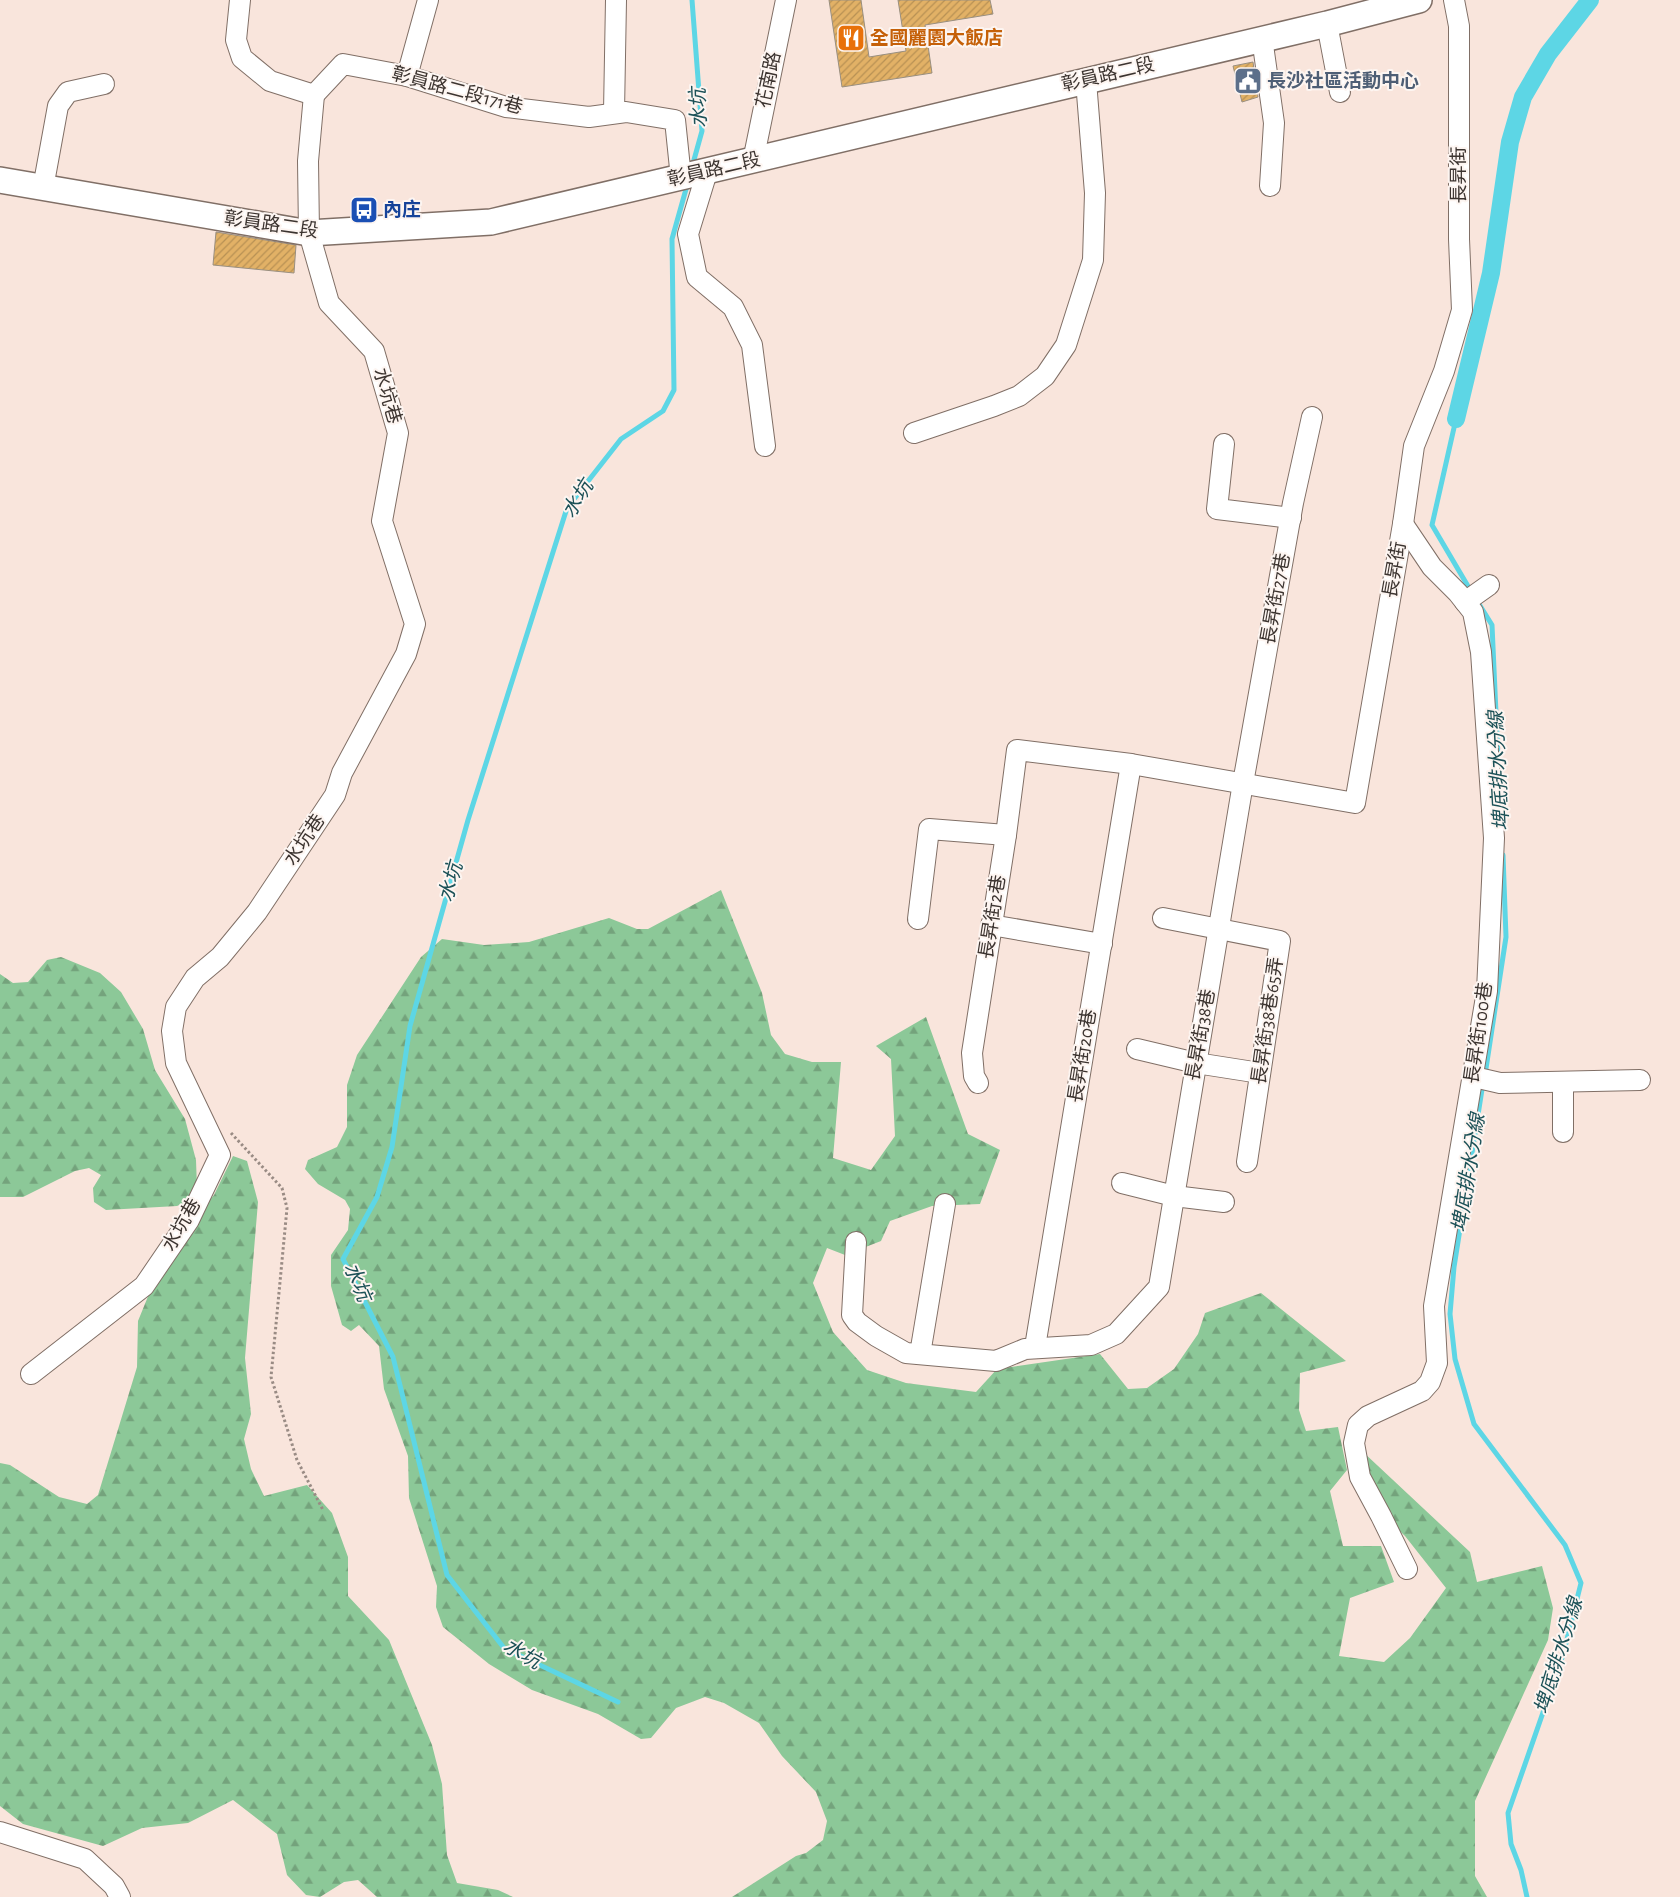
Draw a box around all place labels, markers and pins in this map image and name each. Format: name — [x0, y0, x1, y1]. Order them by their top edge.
restaurant icon: 全國麗園大飯店 — [836, 23, 866, 53]
place label: 全國麗園大飯店 — [870, 27, 1003, 48]
public building icon: 長沙社區活動中心 — [1233, 66, 1263, 96]
place label: 長沙社區活動中心 — [1267, 70, 1419, 91]
bus stop icon: 內庄 — [349, 195, 379, 225]
place label: 內庄 — [383, 199, 421, 220]

